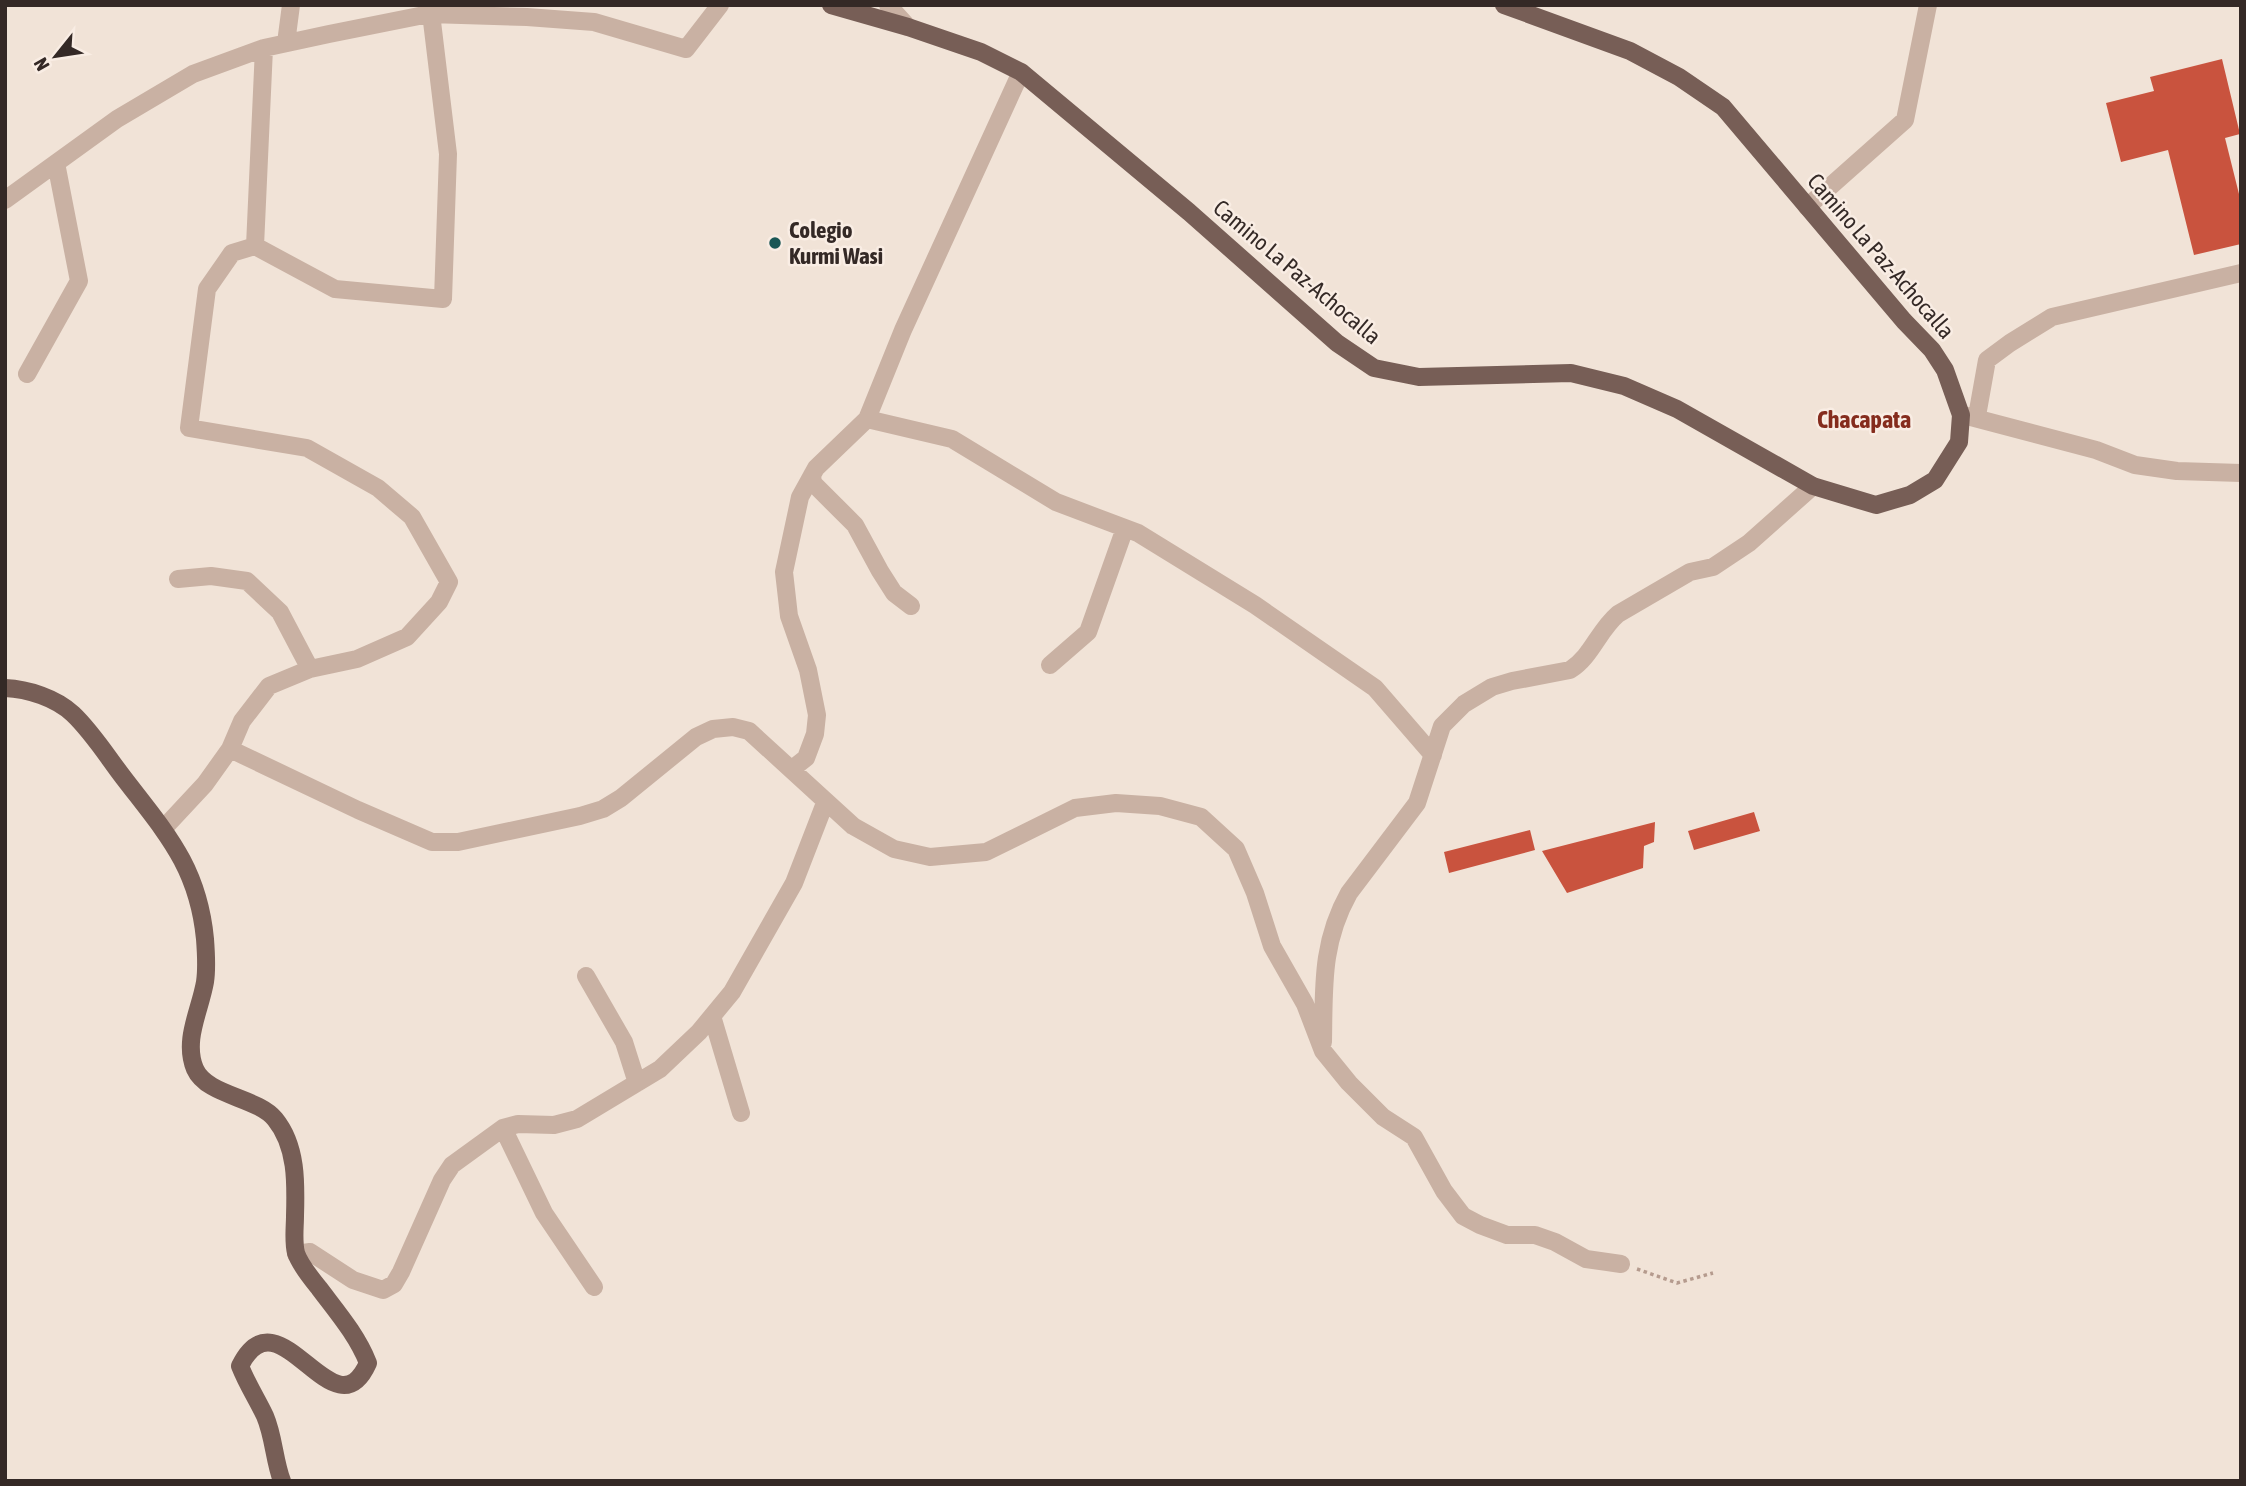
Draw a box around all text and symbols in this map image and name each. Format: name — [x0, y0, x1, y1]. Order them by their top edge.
north arrow — [21, 21, 91, 91]
text: N — [29, 54, 54, 75]
street label: Camino La Paz-Achocalla — [1802, 168, 1960, 344]
street label: Camino La Paz-Achocalla — [1208, 195, 1386, 349]
place label: Colegio Kurmi Wasi — [789, 217, 883, 269]
marker: Colegio Kurmi Wasi — [767, 235, 783, 251]
district label: Chacapata — [1817, 406, 1911, 433]

